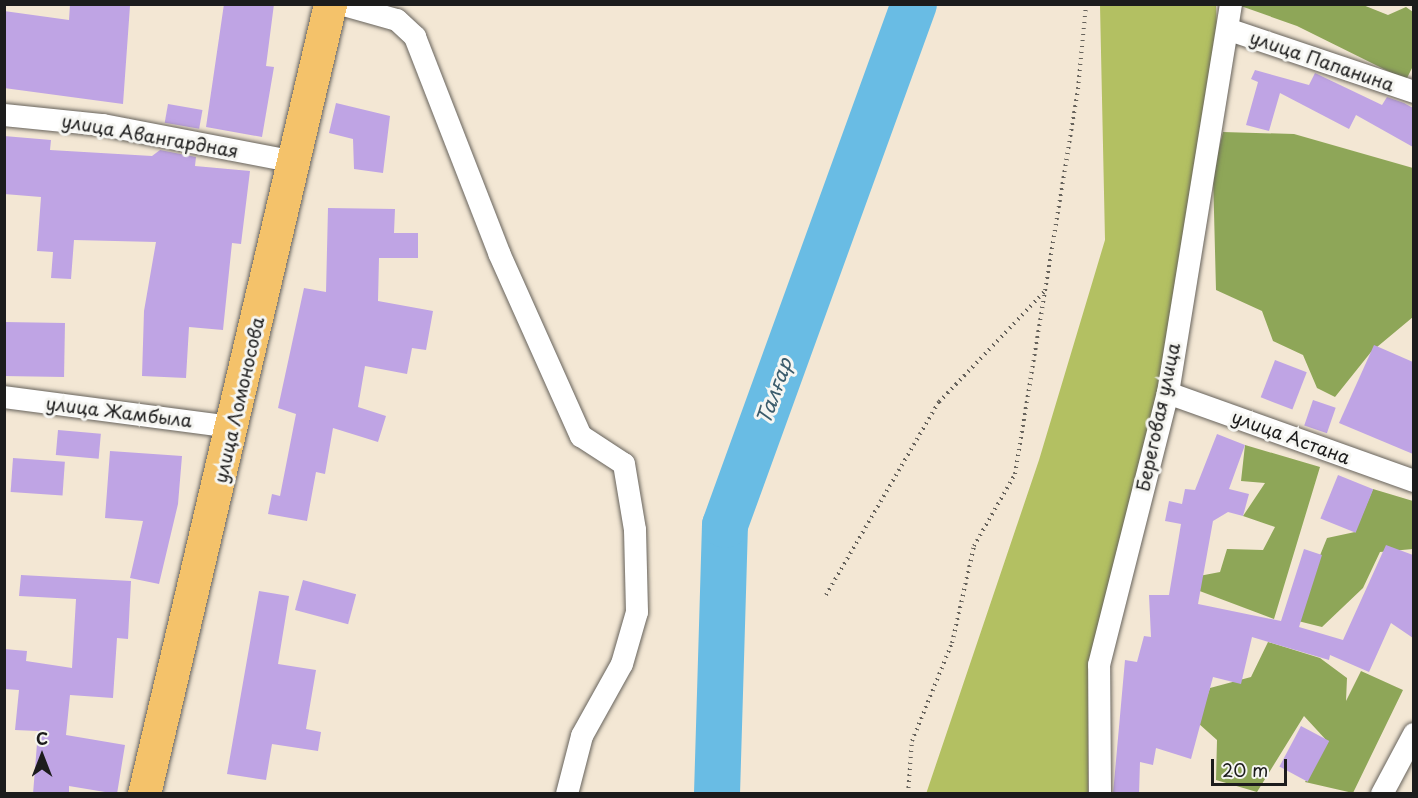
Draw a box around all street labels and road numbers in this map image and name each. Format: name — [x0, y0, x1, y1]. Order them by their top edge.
street label: улица Папанина — [1247, 26, 1397, 96]
street label: улица Авангардная — [60, 110, 240, 162]
street label: улица Ломоносова — [209, 314, 269, 486]
street label: Береговая улица — [1132, 341, 1184, 493]
street label: улица Жамбыла — [44, 392, 194, 432]
street label: улица Астана — [1228, 405, 1354, 469]

